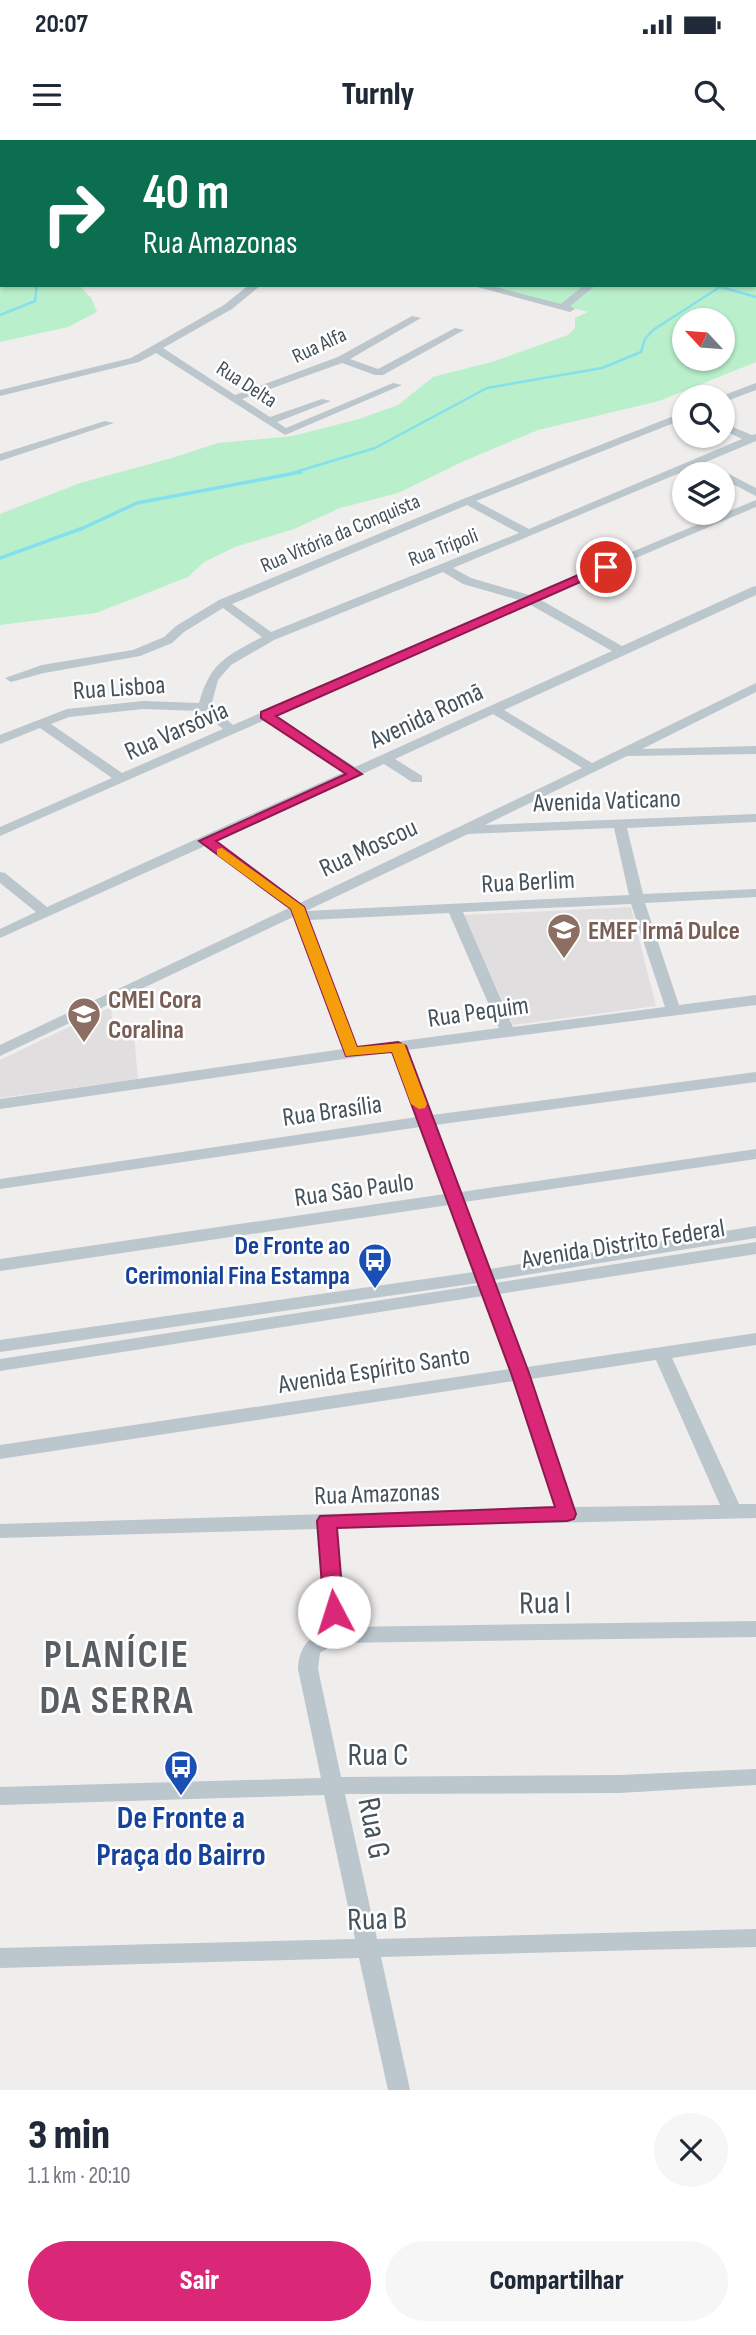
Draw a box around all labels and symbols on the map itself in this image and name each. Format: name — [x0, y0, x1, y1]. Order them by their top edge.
north arrow — [672, 308, 735, 371]
street label: Rua Alfa — [288, 322, 350, 369]
street label: Rua Delta — [212, 356, 282, 413]
street label: Rua Vitória da Conquista — [257, 489, 424, 578]
street label: Rua Trípoli — [405, 523, 481, 572]
pin — [576, 537, 636, 597]
street label: Rua Lisboa — [72, 670, 166, 707]
street label: Avenida Romã — [364, 677, 488, 756]
street label: Rua Varsóvia — [120, 695, 233, 768]
street label: Avenida Vaticano — [532, 783, 681, 820]
street label: Rua Moscou — [315, 812, 423, 884]
street label: Rua Berlim — [481, 865, 576, 900]
school or university icon: EMEF Irmã Dulce — [545, 911, 583, 960]
place label: EMEF Irmã Dulce — [588, 916, 740, 947]
place label: CMEI Cora Coralina — [108, 985, 202, 1046]
street label: Rua Pequim — [426, 990, 531, 1035]
school or university icon: CMEI Cora Coralina — [65, 995, 103, 1044]
street label: Rua Brasília — [281, 1089, 384, 1134]
street label: Rua São Paulo — [293, 1167, 416, 1214]
street label: Avenida Distrito Federal — [519, 1213, 727, 1276]
place label: De Fronte ao Cerimonial Fina Estampa — [125, 1231, 350, 1292]
bus stop icon: De Fronte ao Cerimonial Fina Estampa — [356, 1241, 394, 1290]
street label: Avenida Espírito Santo — [275, 1340, 472, 1401]
street label: Rua Amazonas — [314, 1477, 440, 1512]
position arrow — [297, 1575, 371, 1649]
street label: Rua I — [519, 1584, 571, 1623]
district label: PLANÍCIE DA SERRA — [39, 1631, 195, 1725]
street label: Rua C — [347, 1736, 409, 1775]
bus stop icon: De Fronte a Praça do Bairro — [162, 1748, 200, 1797]
street label: Rua G — [349, 1794, 399, 1862]
place label: De Fronte a Praça do Bairro — [96, 1799, 266, 1875]
street label: Rua B — [346, 1899, 408, 1940]

